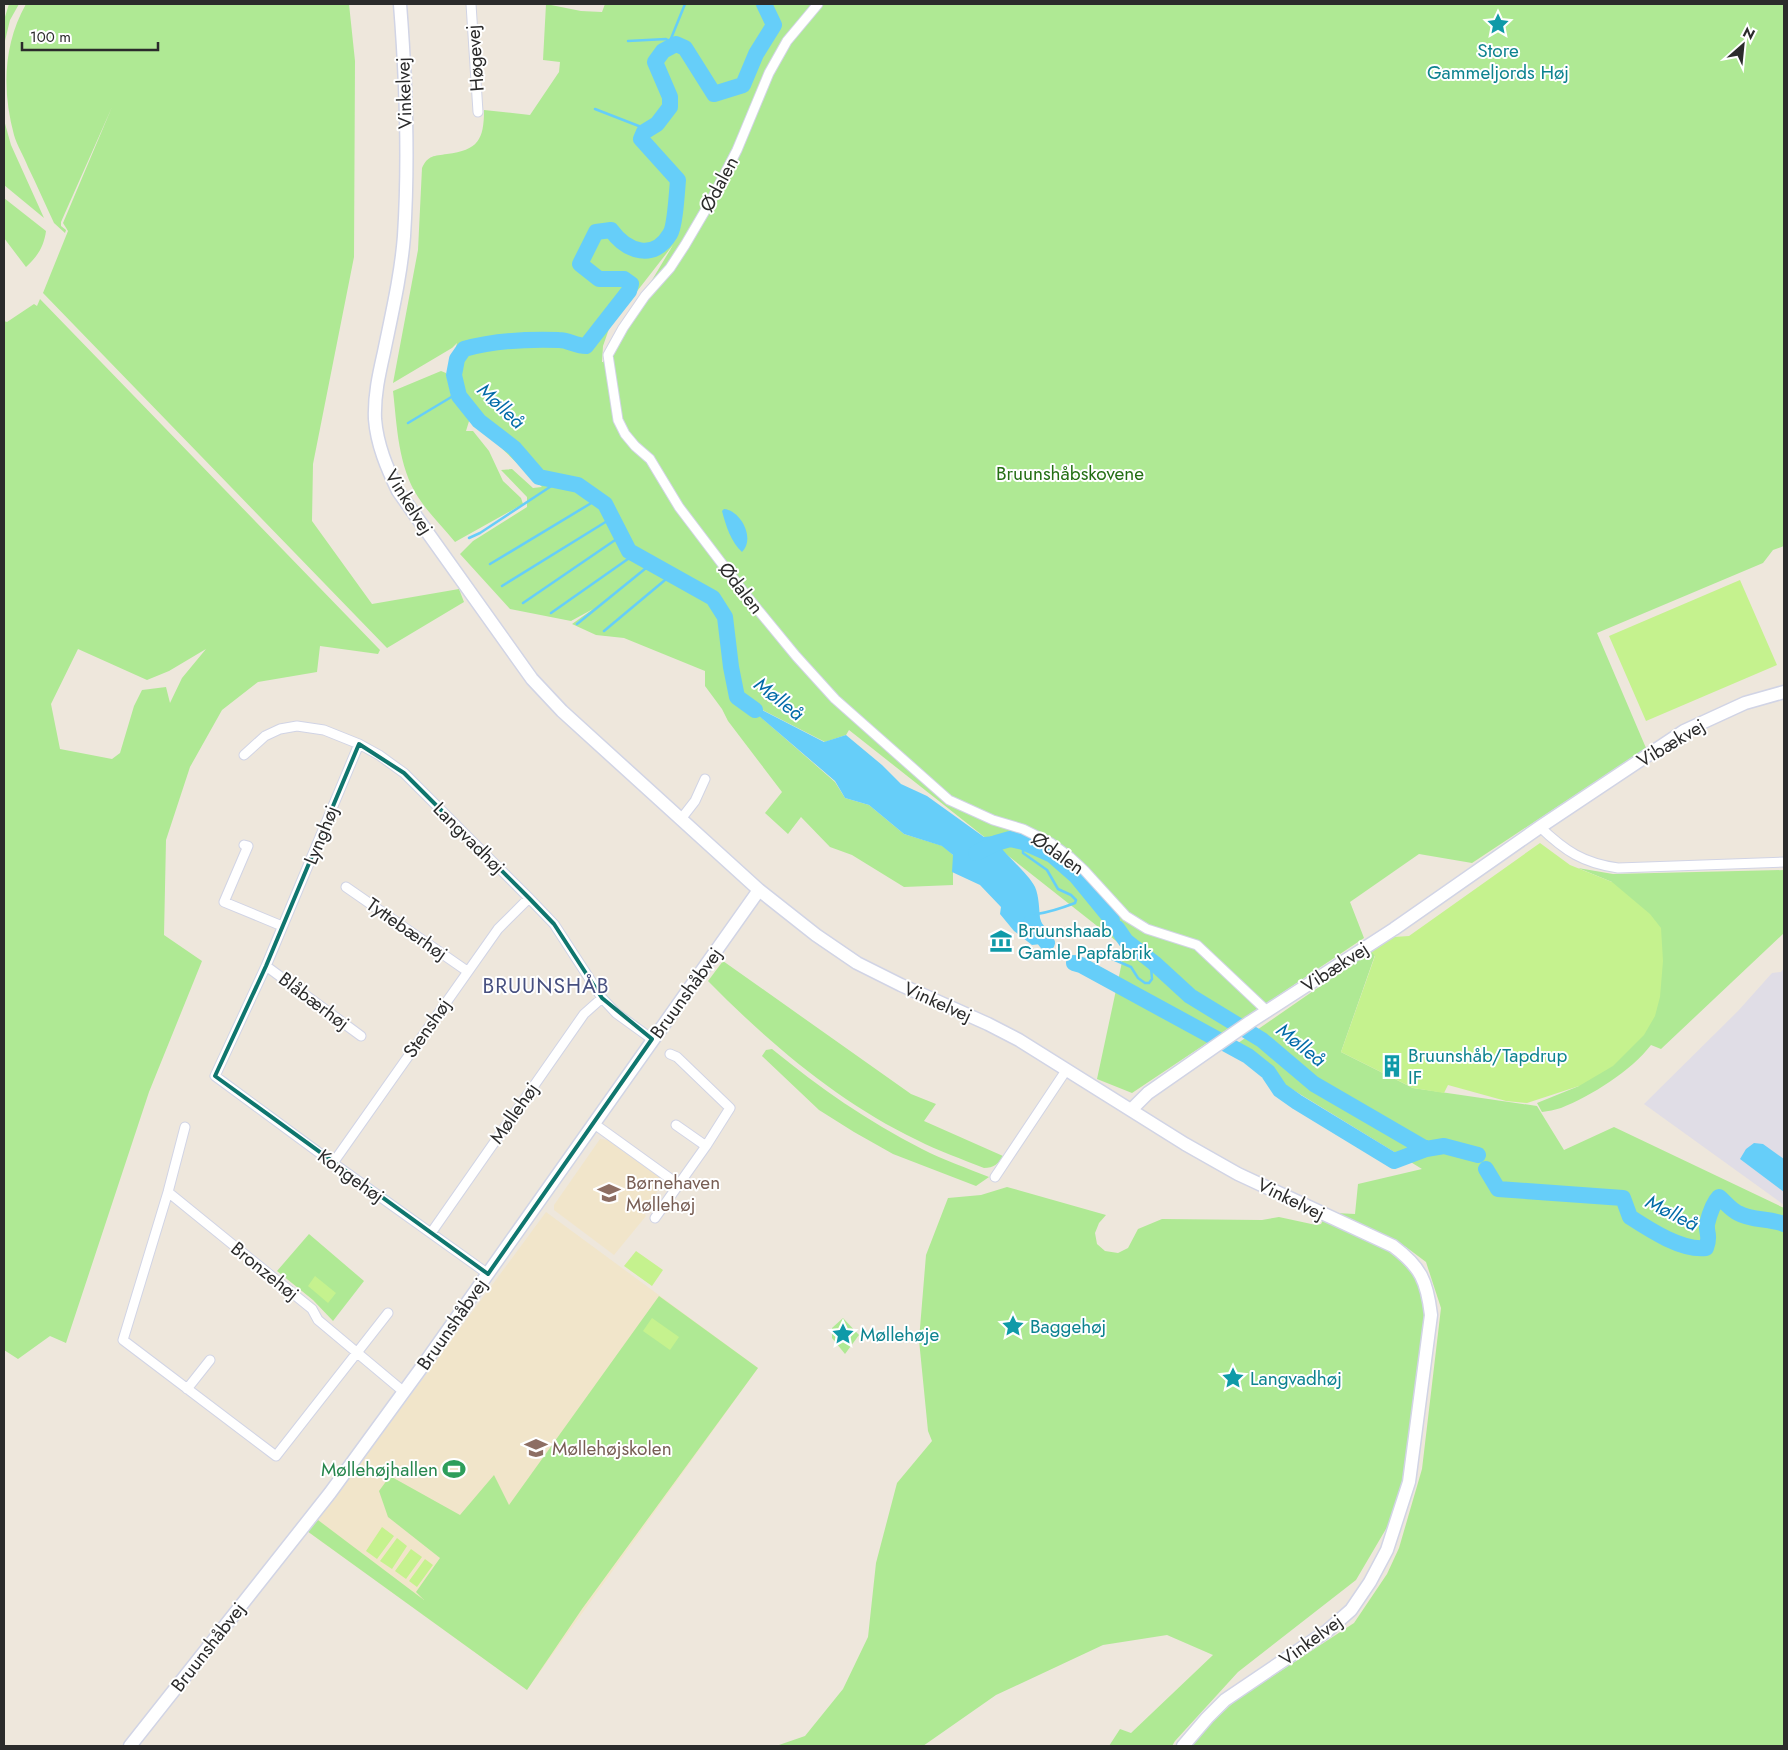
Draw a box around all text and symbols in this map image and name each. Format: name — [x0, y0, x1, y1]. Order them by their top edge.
place icon: Store Gammeljords Høj — [1485, 11, 1511, 37]
scale bar — [22, 20, 159, 52]
north arrow — [1718, 20, 1768, 70]
text: N — [1739, 22, 1758, 45]
street label: Høgevej — [459, 24, 491, 92]
text: 100 m — [30, 26, 71, 48]
place label: Store Gammeljords Høj — [1427, 37, 1569, 86]
street label: Vinkelvej — [389, 56, 419, 130]
street label: Ødalen — [693, 152, 745, 216]
water label: Mølleå — [471, 376, 531, 436]
park label: Bruunshåbskovene — [996, 460, 1144, 487]
street label: Vinkelvej — [378, 464, 440, 540]
street label: Ødalen — [712, 556, 770, 620]
water label: Mølleå — [748, 670, 810, 728]
street label: Vibækvej — [1632, 712, 1710, 774]
street label: Langvadhøj — [427, 796, 511, 880]
street label: Lynghøj — [297, 801, 345, 869]
street label: Ødalen — [1026, 825, 1090, 881]
street label: Tyttebærhøj — [361, 891, 453, 967]
place label: Bruunshaab Gamle Papfabrik — [1018, 917, 1152, 966]
museum icon: Bruunshaab Gamle Papfabrik — [988, 928, 1014, 954]
street label: Vibækvej — [1296, 935, 1374, 999]
street label: Bruunshåbvej — [644, 942, 728, 1044]
street label: Blåbærhøj — [273, 965, 355, 1037]
district label: BRUUNSHÅB — [482, 971, 610, 1001]
street label: Vinkelvej — [899, 975, 977, 1029]
street label: Stenshøj — [397, 993, 457, 1063]
water label: Mølleå — [1270, 1016, 1332, 1074]
place label: Bruunshåb/Tapdrup IF — [1408, 1042, 1568, 1091]
building icon: Bruunshåb/Tapdrup IF — [1379, 1053, 1405, 1079]
street label: Møllehøj — [483, 1077, 545, 1149]
street label: Kongehøj — [312, 1143, 390, 1209]
place label: Børnehaven Møllehøj — [626, 1169, 720, 1218]
street label: Vinkelvej — [1253, 1171, 1329, 1227]
school or university icon: Børnehaven Møllehøj — [596, 1180, 622, 1206]
water label: Mølleå — [1640, 1187, 1704, 1239]
street label: Bronzehøj — [225, 1235, 305, 1307]
street label: Bruunshåbvej — [410, 1272, 494, 1376]
place icon: Baggehøj — [1000, 1313, 1026, 1339]
place label: Baggehøj — [1030, 1313, 1106, 1340]
place icon: Møllehøje — [830, 1321, 856, 1347]
place label: Møllehøje — [860, 1321, 939, 1348]
place icon: Langvadhøj — [1220, 1365, 1246, 1391]
place label: Langvadhøj — [1250, 1365, 1342, 1392]
school or university icon: Møllehøjskolen — [523, 1435, 549, 1461]
place label: Møllehøjskolen — [552, 1435, 672, 1462]
place label: Møllehøjhallen — [321, 1456, 438, 1483]
sports icon: Møllehøjhallen — [441, 1456, 467, 1482]
street label: Bruunshåbvej — [164, 1597, 252, 1697]
street label: Vinkelvej — [1274, 1608, 1348, 1672]

